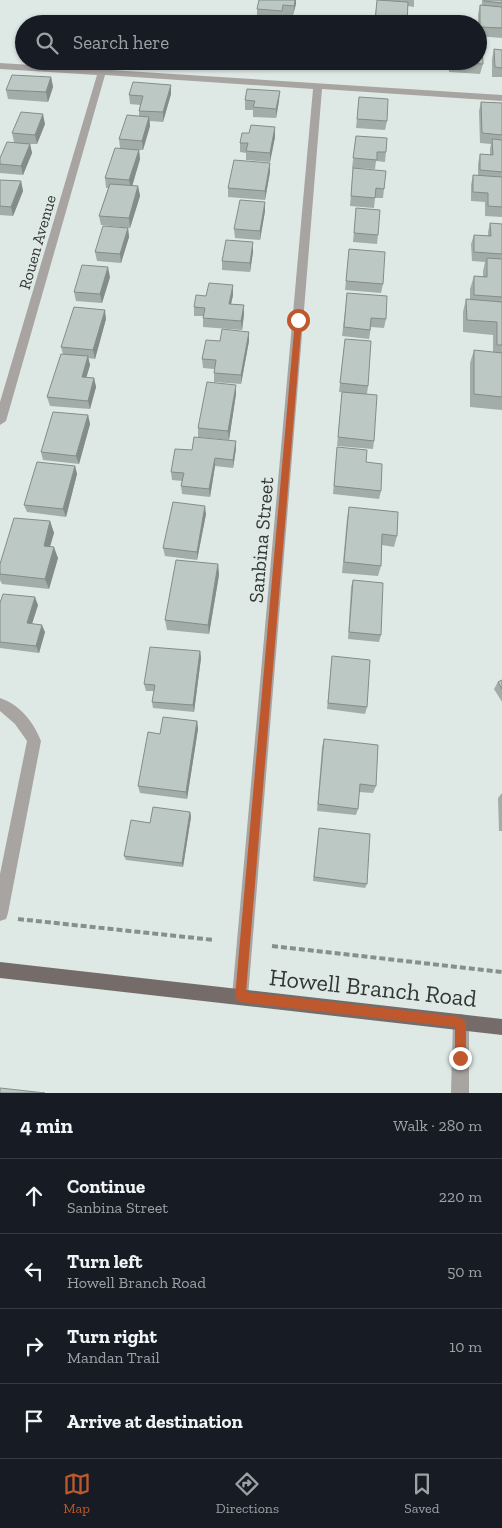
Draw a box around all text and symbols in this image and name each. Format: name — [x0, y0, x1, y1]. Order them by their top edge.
search box — [15, 15, 487, 70]
icon: search — [33, 29, 61, 57]
text: Search here — [73, 31, 169, 54]
street label: Rouen Avenue — [15, 193, 60, 292]
route start — [287, 309, 310, 332]
street label: Sanbina Street — [244, 475, 279, 604]
street label: Howell Branch Road — [268, 962, 478, 1013]
route end — [449, 1047, 472, 1070]
text: 4 min — [20, 1113, 73, 1138]
text: Walk · 280 m — [393, 1116, 482, 1135]
text: Continue — [67, 1175, 145, 1198]
icon: ahead — [20, 1182, 48, 1210]
text: 220 m — [439, 1187, 482, 1206]
text: Sanbina Street — [67, 1198, 168, 1217]
text: Turn left — [67, 1250, 142, 1273]
icon: left — [20, 1257, 48, 1285]
text: 50 m — [447, 1262, 482, 1281]
text: Howell Branch Road — [67, 1273, 206, 1292]
text: Turn right — [67, 1325, 157, 1348]
icon: right — [20, 1332, 48, 1360]
text: 10 m — [449, 1337, 482, 1356]
text: Mandan Trail — [67, 1348, 160, 1367]
icon: arrive — [20, 1407, 48, 1435]
text: Arrive at destination — [67, 1410, 243, 1433]
tab: Map — [63, 1470, 91, 1517]
tab: Directions — [216, 1470, 279, 1517]
tab: Saved — [404, 1470, 439, 1517]

